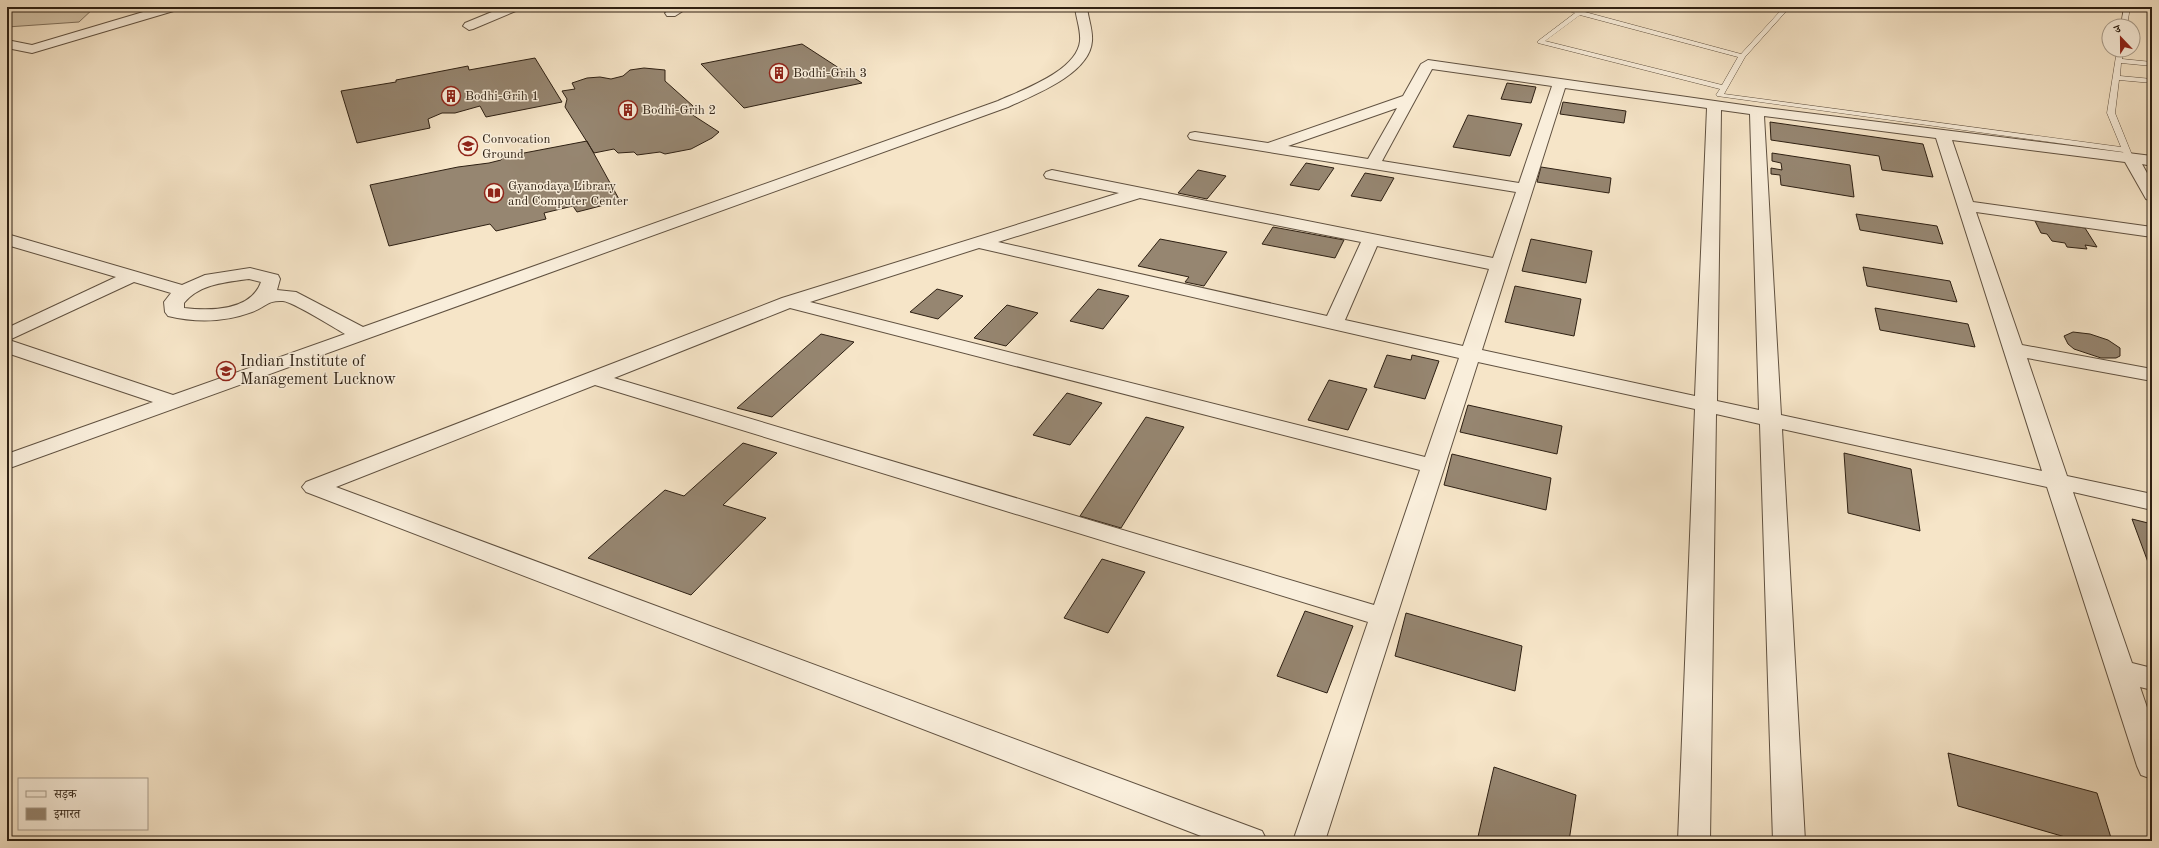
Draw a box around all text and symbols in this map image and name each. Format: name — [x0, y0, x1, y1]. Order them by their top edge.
north arrow — [2101, 18, 2141, 58]
text: उ — [2112, 23, 2124, 37]
building icon: Bodhi-Grih 3 — [768, 62, 790, 84]
place label: Bodhi-Grih 3 — [793, 67, 867, 80]
building icon: Bodhi-Grih 1 — [440, 85, 462, 107]
place label: Bodhi-Grih 1 — [465, 90, 539, 103]
building icon: Bodhi-Grih 2 — [617, 99, 639, 121]
place label: Bodhi-Grih 2 — [642, 104, 716, 117]
place label: Convocation Ground — [482, 133, 551, 161]
school or university icon: Convocation Ground — [457, 135, 479, 157]
place label: Gyanodaya Library and Computer Center — [508, 180, 629, 208]
library icon: Gyanodaya Library and Computer Center — [483, 182, 505, 204]
place label: Indian Institute of Management Lucknow — [240, 354, 397, 388]
school or university icon: Indian Institute of Management Lucknow — [215, 360, 237, 382]
legend — [18, 778, 148, 830]
text: सड़क — [53, 789, 78, 801]
text: इमारत — [53, 809, 81, 821]

